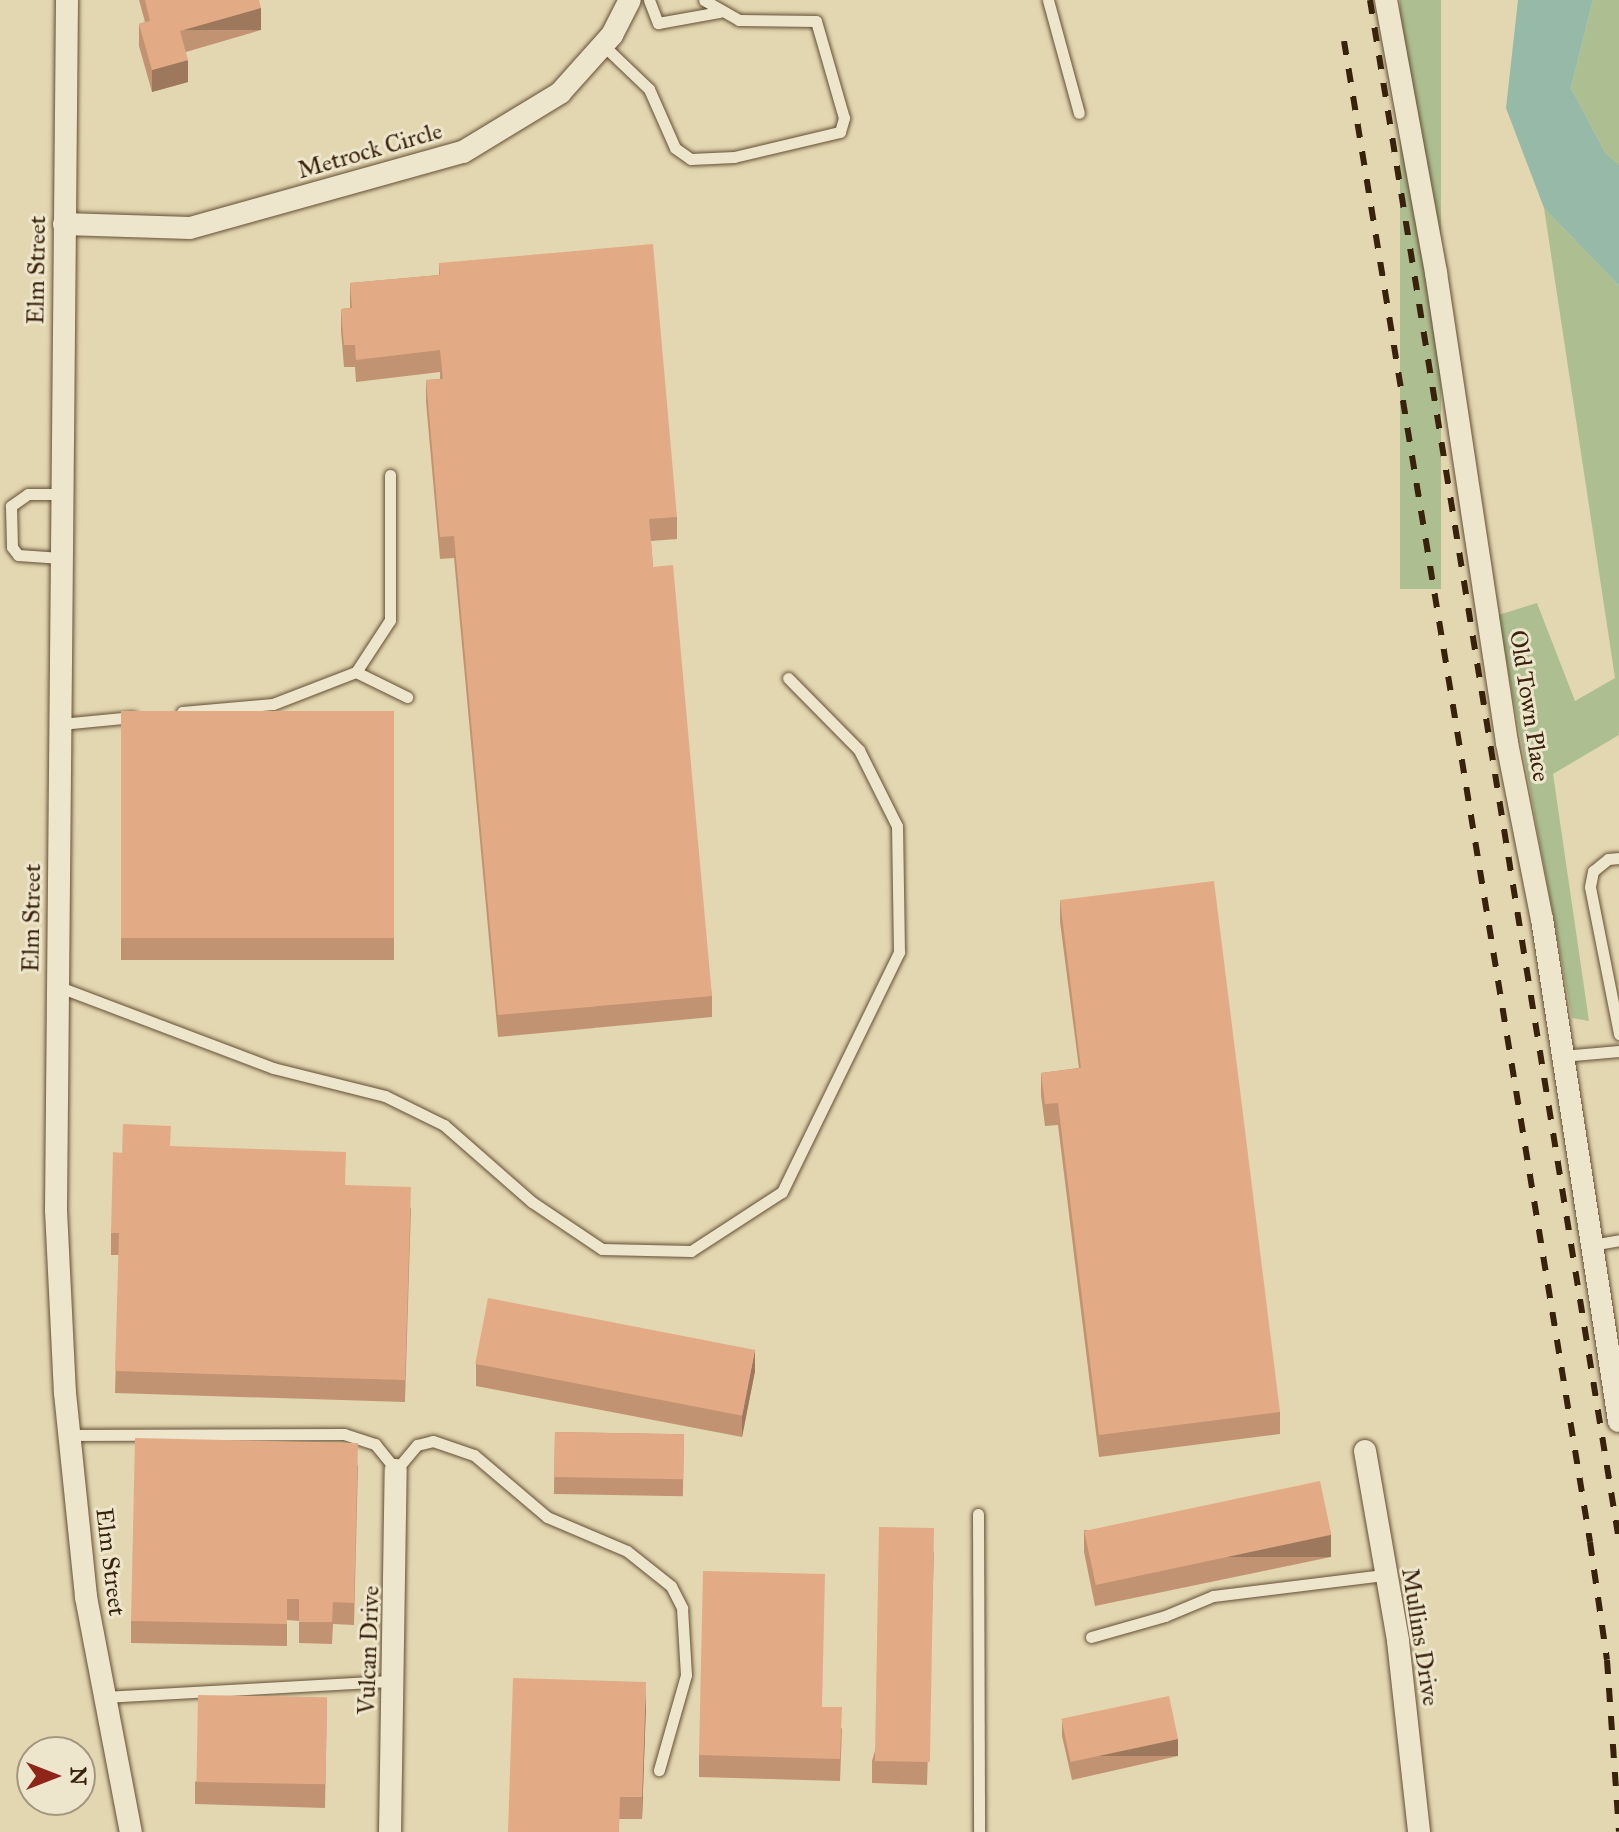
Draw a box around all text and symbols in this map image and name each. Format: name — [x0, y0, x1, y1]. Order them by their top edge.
street label: Metrock Circle — [294, 117, 446, 185]
street label: Elm Street — [22, 215, 52, 325]
street label: Old Town Place — [1503, 628, 1555, 784]
street label: Elm Street — [17, 863, 47, 973]
street label: Elm Street — [89, 1506, 131, 1618]
street label: Mullins Drive — [1395, 1566, 1445, 1708]
street label: Vulcan Drive — [352, 1585, 386, 1715]
north arrow — [16, 1736, 96, 1816]
text: N — [65, 1767, 92, 1785]

